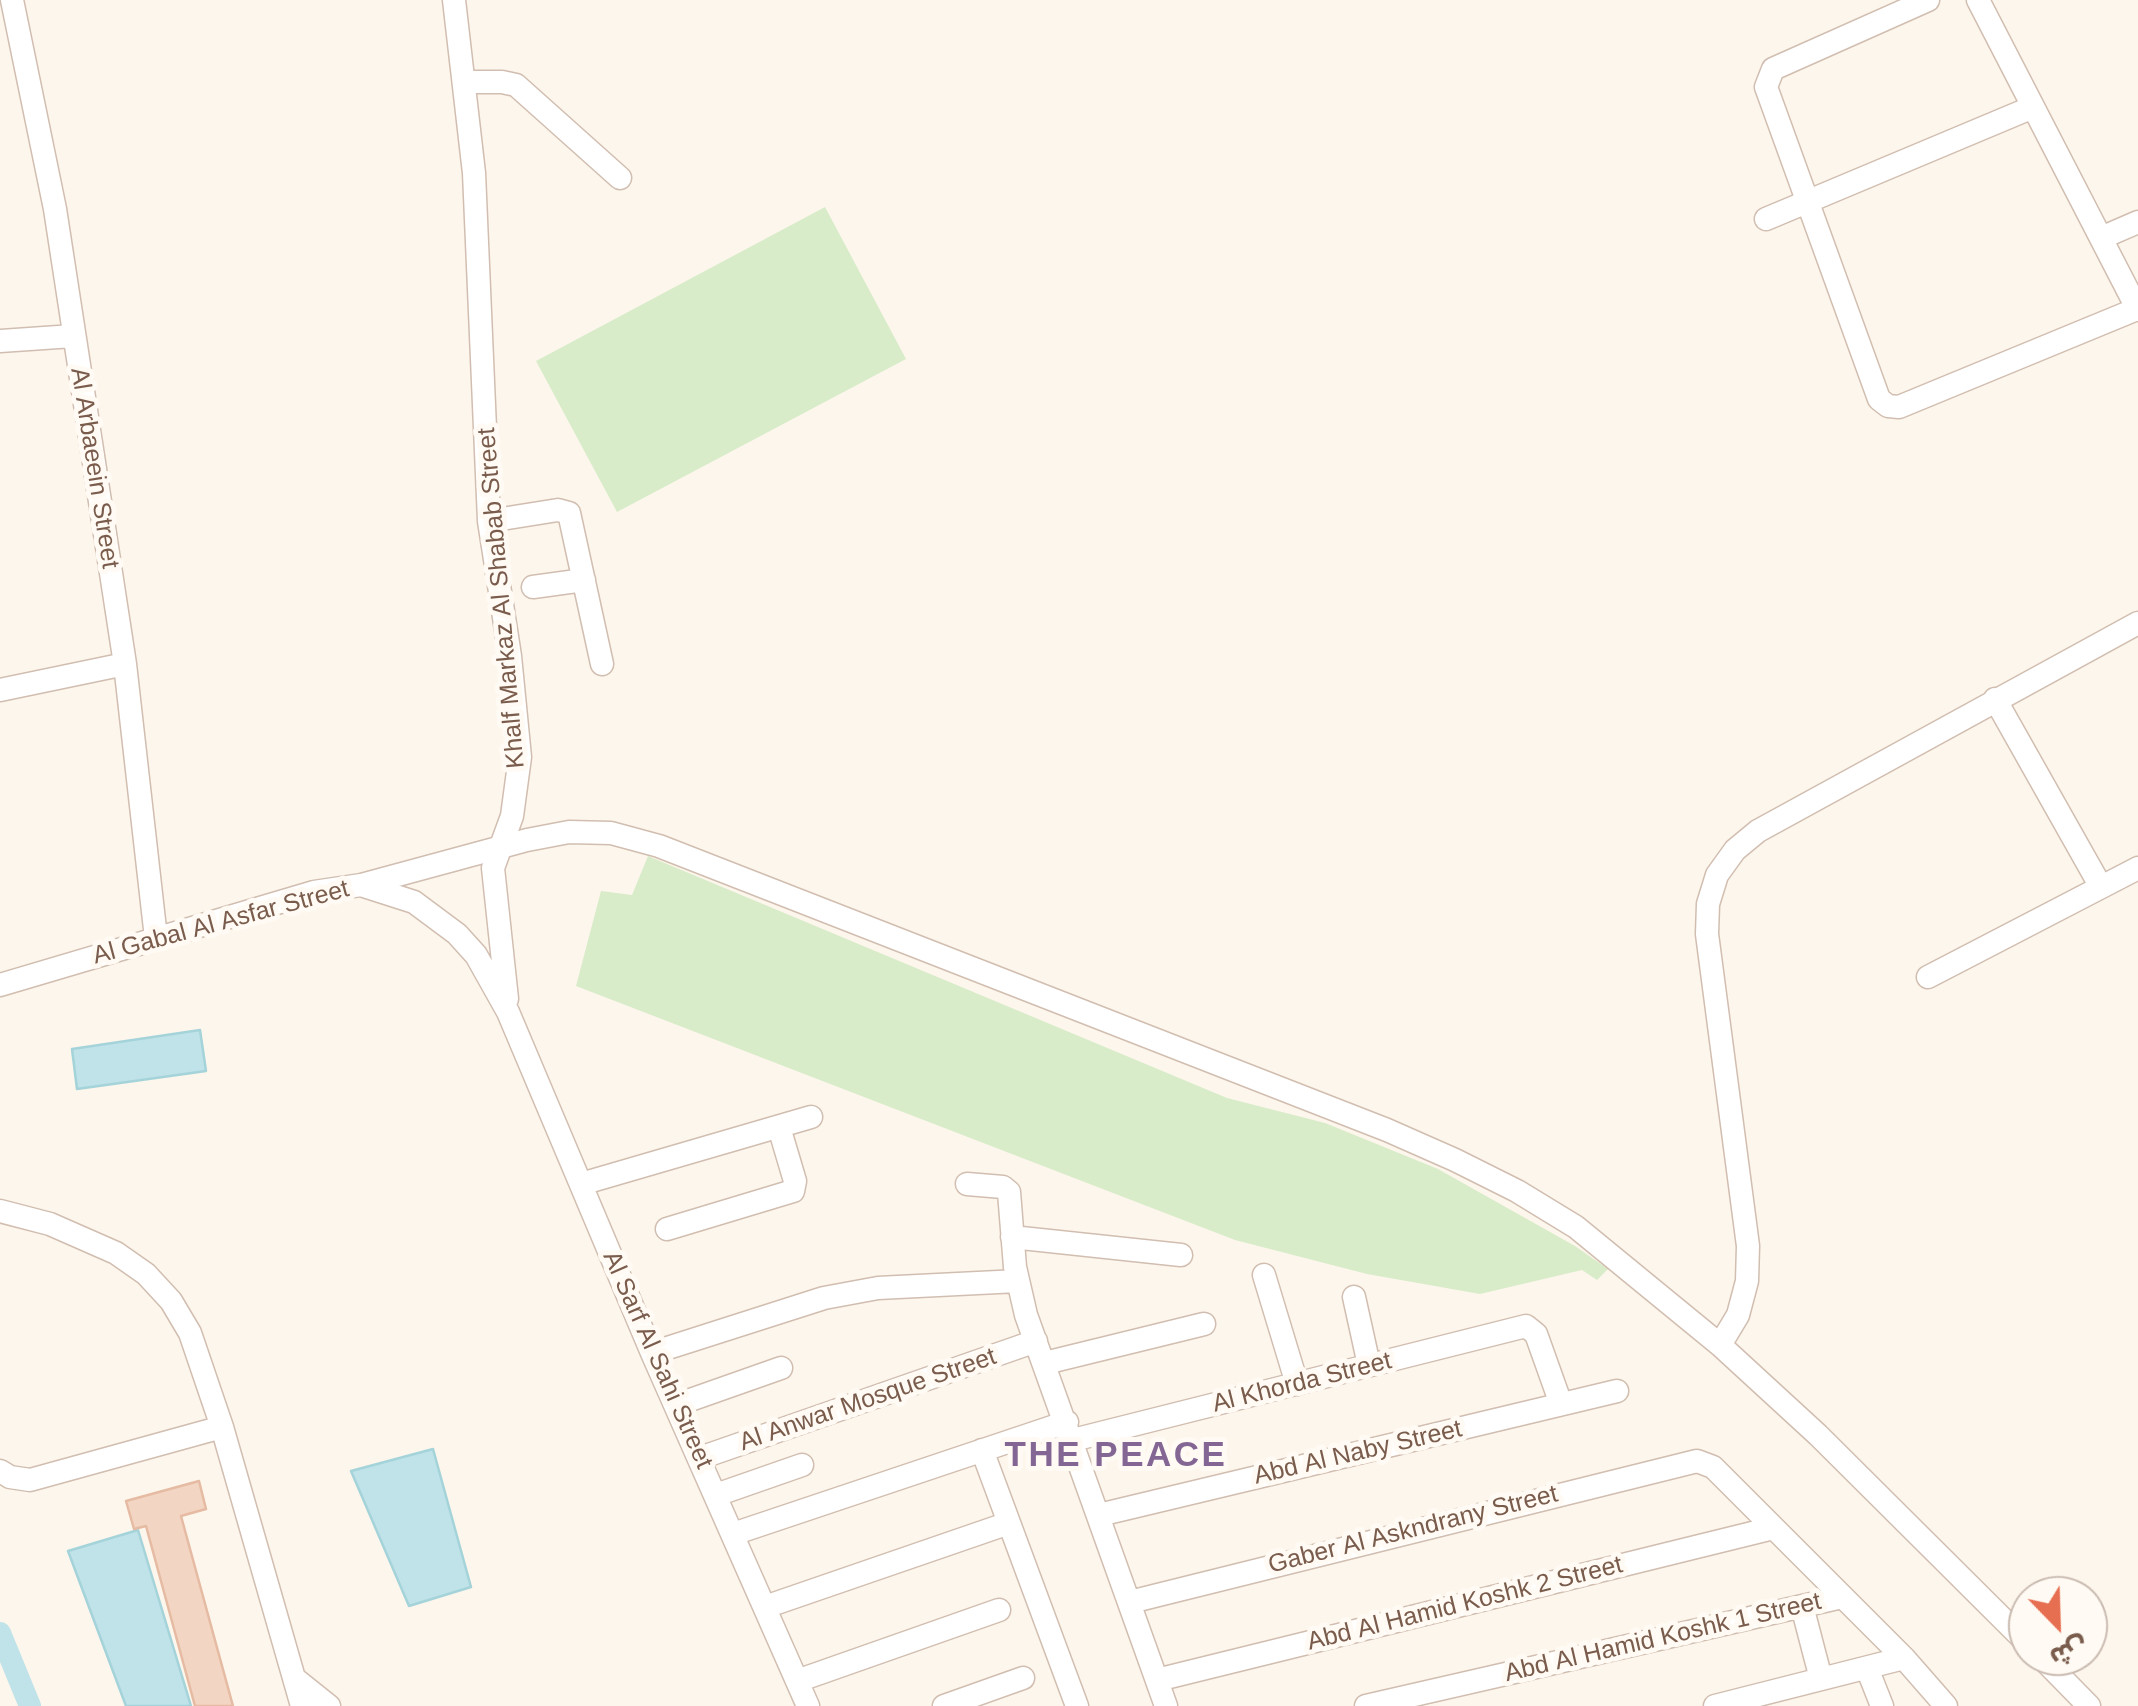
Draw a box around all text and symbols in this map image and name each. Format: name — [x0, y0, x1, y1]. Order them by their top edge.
street label: Al Arbaeein Street — [63, 365, 125, 571]
street label: Khalf Markaz Al Shabab Street — [472, 426, 532, 770]
street label: Al Gabal Al Asfar Street — [90, 874, 352, 972]
street label: Al Sarf Al Sahi Street — [596, 1247, 718, 1473]
street label: Al Anwar Mosque Street — [736, 1342, 1000, 1458]
street label: Al Khorda Street — [1209, 1346, 1395, 1420]
street label: Abd Al Naby Street — [1251, 1414, 1465, 1492]
district label: THE PEACE — [1005, 1435, 1227, 1477]
street label: Gaber Al Askndrany Street — [1265, 1479, 1561, 1581]
street label: Abd Al Hamid Koshk 2 Street — [1304, 1550, 1626, 1658]
north arrow — [2008, 1576, 2108, 1676]
street label: Abd Al Hamid Koshk 1 Street — [1502, 1587, 1824, 1689]
text: ش — [2045, 1630, 2093, 1674]

